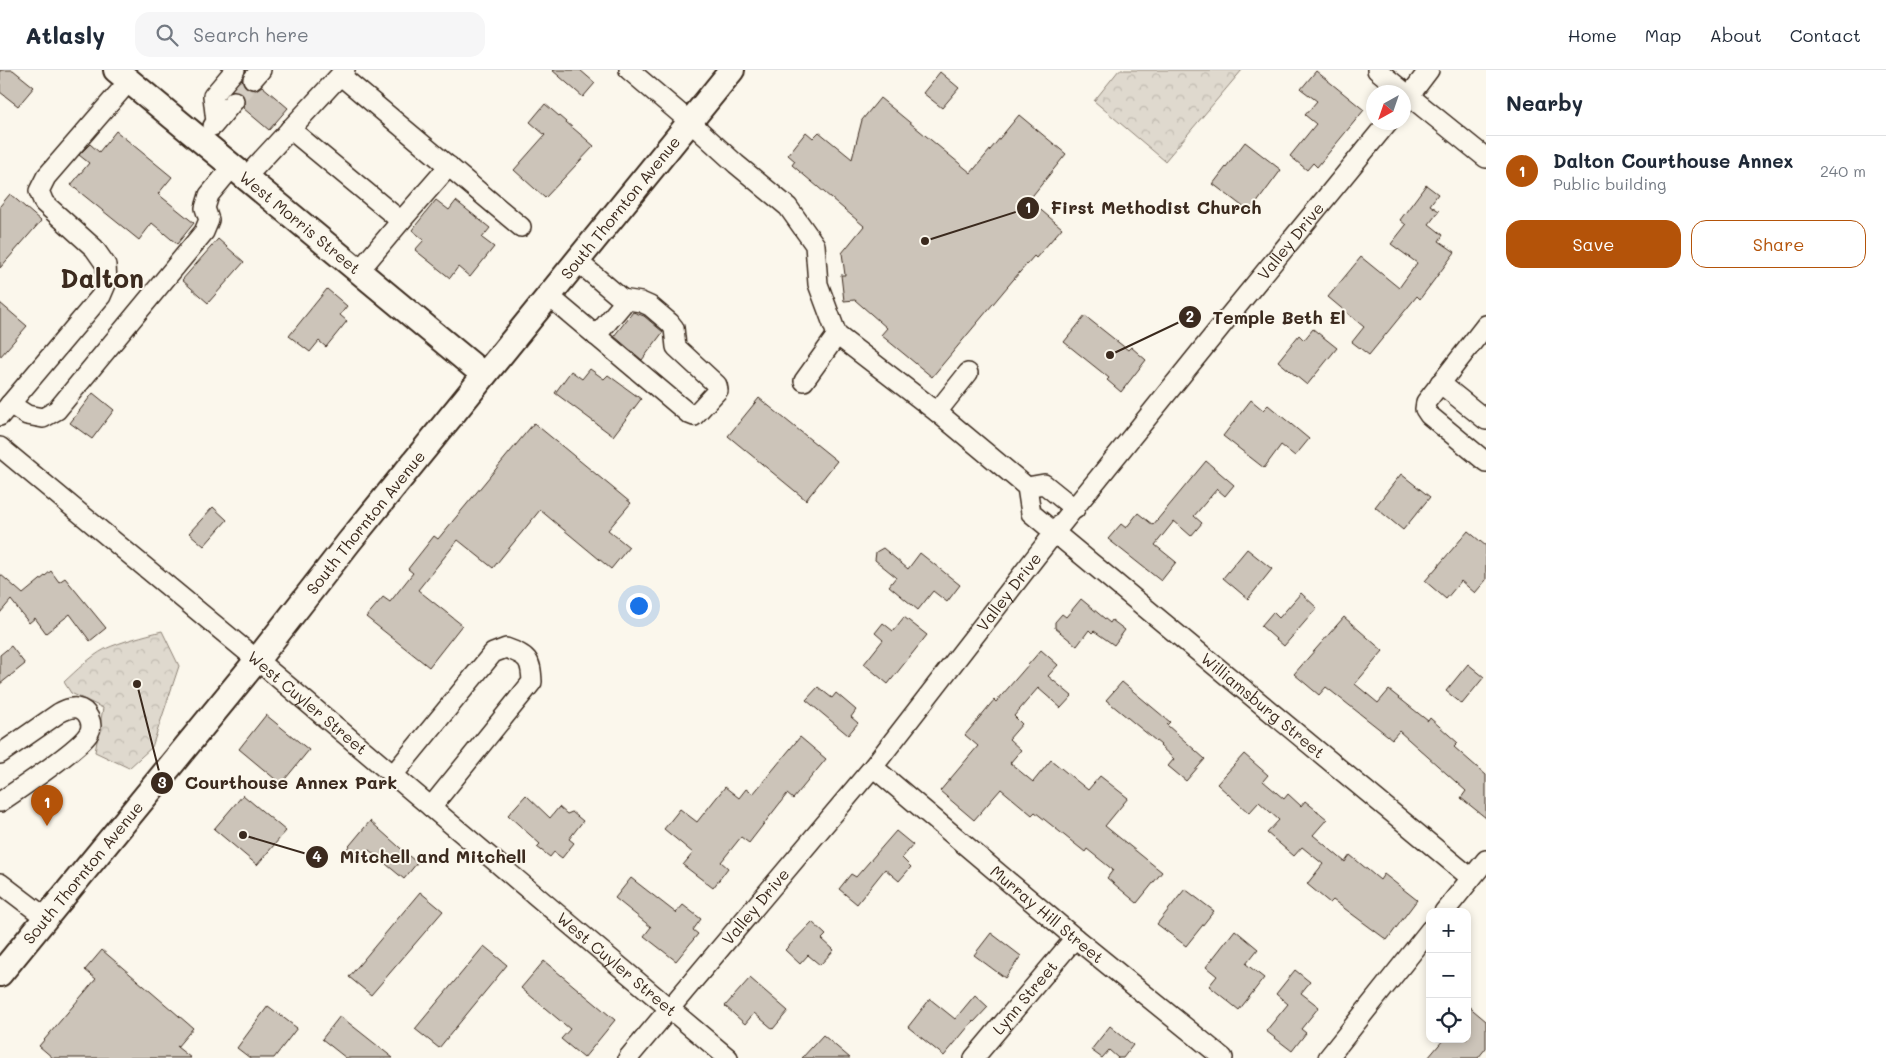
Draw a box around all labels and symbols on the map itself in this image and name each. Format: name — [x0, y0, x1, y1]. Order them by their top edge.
north arrow — [1366, 85, 1411, 130]
street label: South Thornton Avenue — [555, 131, 684, 283]
street label: West Morris Street — [235, 166, 365, 278]
callout: First Methodist Church — [1016, 191, 1272, 224]
text: First Methodist Church — [1051, 195, 1261, 219]
text: 1 — [1025, 197, 1031, 217]
street label: Valley Drive — [1252, 198, 1328, 284]
district label: Dalton — [60, 261, 144, 295]
callout: Temple Beth El — [1177, 301, 1355, 334]
text: Temple Beth El — [1212, 305, 1346, 329]
text: 2 — [1186, 306, 1194, 326]
street label: South Thornton Avenue — [301, 446, 429, 598]
street label: Valley Drive — [971, 548, 1045, 635]
your location — [626, 593, 652, 619]
street label: West Cuyler Street — [244, 646, 372, 759]
street label: Williamsburg Street — [1197, 647, 1329, 762]
callout: Courthouse Annex Park — [150, 767, 407, 800]
text: Courthouse Annex Park — [185, 770, 397, 794]
text: 3 — [157, 772, 167, 792]
pin: 1 — [31, 785, 63, 826]
street label: South Thornton Avenue — [18, 796, 147, 948]
callout: Mitchell and Mitchell — [305, 840, 536, 873]
text: Mitchell and Mitchell — [340, 844, 526, 868]
text: 4 — [312, 846, 322, 866]
street label: Murray Hill Street — [987, 860, 1108, 967]
street label: Valley Drive — [717, 863, 793, 949]
street label: West Cuyler Street — [553, 907, 682, 1020]
street label: Lynn Street — [987, 956, 1062, 1039]

